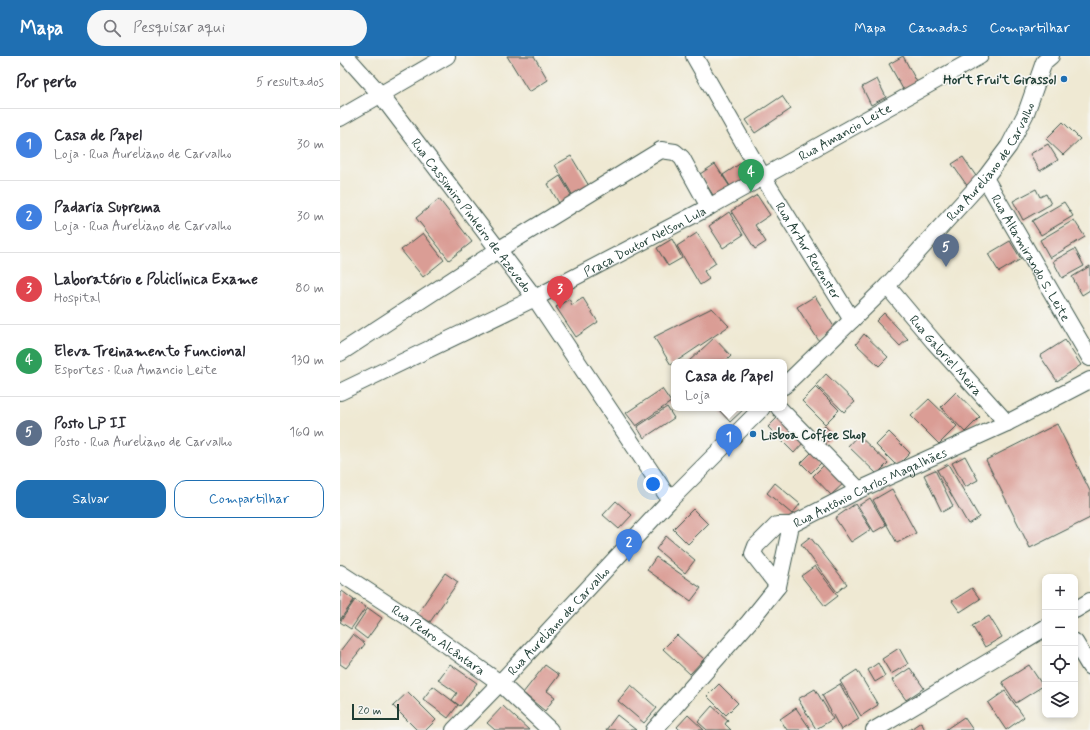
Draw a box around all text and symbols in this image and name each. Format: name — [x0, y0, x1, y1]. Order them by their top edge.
search box — [87, 10, 367, 46]
text: Mapa — [20, 16, 63, 41]
icon: search — [101, 17, 123, 39]
text: Pesquisar aqui — [133, 18, 225, 38]
text: Mapa — [854, 19, 886, 37]
text: Camadas — [908, 19, 967, 37]
text: Compartilhar — [989, 19, 1070, 37]
text: Por perto — [16, 71, 77, 93]
place label: Hor't Frui't Girassol — [943, 72, 1056, 89]
text: 5 resultados — [256, 74, 324, 91]
marker: Hor't Frui't Girassol — [1059, 74, 1069, 84]
street label: Rua Amancio Leite — [796, 100, 895, 165]
street label: Rua Aureliano de Carvalho — [943, 100, 1039, 225]
text: Casa de Papel — [54, 126, 142, 146]
street label: Rua Cassimiro Pinheiro de Azevedo — [407, 135, 535, 297]
text: 1 — [26, 136, 32, 153]
text: 30 m — [297, 136, 324, 153]
text: Loja · Rua Aureliano de Carvalho — [54, 146, 231, 163]
pin: 4 — [738, 159, 764, 192]
street label: Rua Altamirando S. Leite — [986, 192, 1074, 325]
text: Padaria Suprema — [54, 198, 161, 218]
street label: Rua Artur Revenster — [771, 199, 845, 304]
street label: Praça Doutor Nelson Lula — [581, 203, 709, 281]
text: 2 — [26, 208, 32, 225]
text: 30 m — [297, 208, 324, 225]
text: Loja · Rua Aureliano de Carvalho — [54, 218, 231, 235]
pin: 5 — [933, 234, 959, 267]
text: Laboratório e Policlínica Exame — [54, 270, 258, 290]
pin: 3 — [547, 276, 573, 309]
text: 3 — [26, 280, 32, 297]
text: 80 m — [295, 280, 324, 297]
text: Hospital — [54, 290, 100, 307]
street label: Rua Gabriel Meira — [905, 312, 986, 400]
text: Eleva Treinamento Funcional — [54, 342, 245, 362]
text: 4 — [25, 352, 33, 369]
text: 130 m — [291, 352, 324, 369]
popup — [671, 359, 787, 411]
text: Esportes · Rua Amancio Leite — [54, 362, 217, 379]
text: Casa de Papel — [685, 367, 773, 387]
text: Loja — [685, 387, 710, 404]
text: Posto LP II — [54, 414, 126, 434]
text: 5 — [25, 424, 33, 441]
text: 160 m — [289, 424, 324, 441]
pin: 1 — [716, 424, 742, 457]
place label: Lisboa Coffee Shop — [761, 427, 866, 444]
marker: Lisboa Coffee Shop — [748, 429, 758, 439]
text: Posto · Rua Aureliano de Carvalho — [54, 434, 232, 451]
street label: Rua Antônio Carlos Magalhães — [791, 444, 950, 532]
your location — [643, 474, 663, 494]
button: Salvar — [16, 480, 166, 518]
button: Compartilhar — [174, 480, 324, 518]
pin: 2 — [616, 529, 642, 562]
street label: Rua Aureliano de Carvalho — [504, 563, 614, 680]
map controls — [1042, 574, 1078, 718]
button: + — [1042, 574, 1078, 610]
street label: Rua Pedro Alcântara — [388, 602, 488, 680]
button: − — [1042, 610, 1078, 646]
button: locate — [1042, 646, 1078, 682]
button: layers — [1042, 682, 1078, 718]
scale bar — [352, 702, 399, 721]
text: 20 m — [358, 704, 381, 718]

